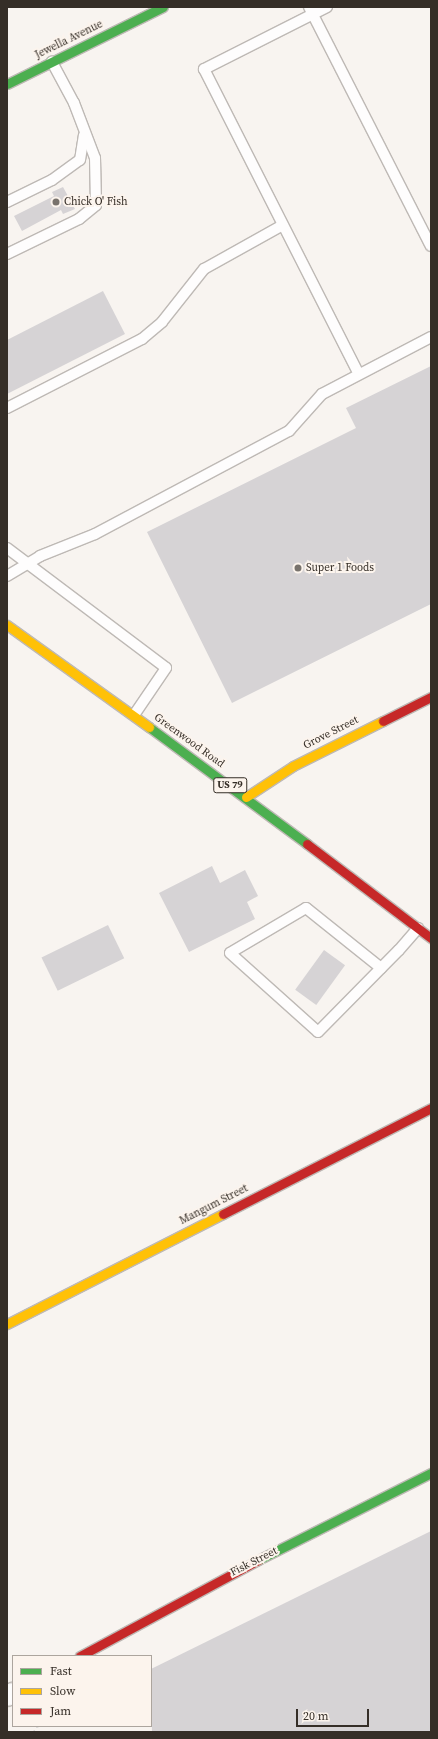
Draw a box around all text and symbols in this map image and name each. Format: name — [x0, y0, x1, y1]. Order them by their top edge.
street label: Jewella Avenue — [33, 18, 105, 62]
place label: Chick O' Fish — [64, 195, 127, 209]
marker: Chick O' Fish — [51, 197, 61, 207]
place label: Super 1 Foods — [306, 561, 374, 575]
marker: Super 1 Foods — [293, 563, 303, 573]
street label: Greenwood Road — [151, 711, 227, 771]
street label: Grove Street — [301, 713, 361, 753]
road number: US 79 — [213, 777, 247, 793]
street label: Mangum Street — [178, 1182, 250, 1228]
street label: Fisk Street — [228, 1544, 280, 1580]
legend — [12, 1655, 152, 1727]
text: Fast — [50, 1663, 72, 1679]
text: Slow — [50, 1683, 75, 1699]
scale bar — [298, 1701, 371, 1727]
text: Jam — [50, 1703, 71, 1719]
text: 20 m — [303, 1708, 329, 1724]

